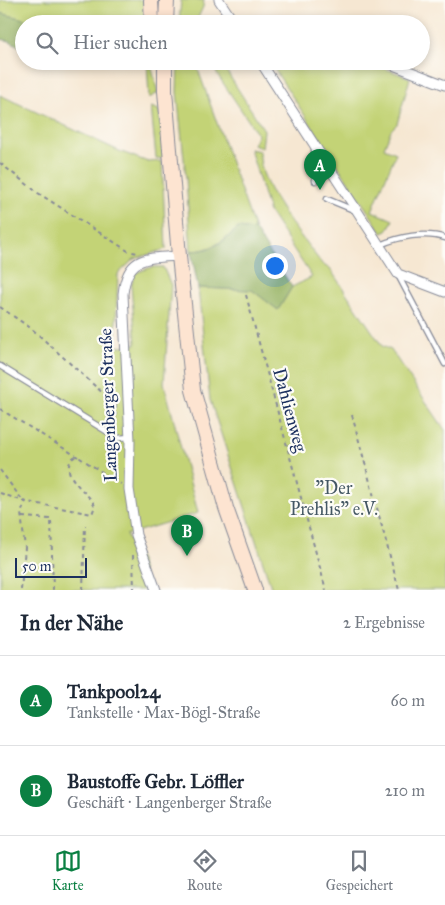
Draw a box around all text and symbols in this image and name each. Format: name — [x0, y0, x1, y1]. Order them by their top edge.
search box — [15, 15, 430, 70]
icon: search — [33, 29, 61, 57]
text: Hier suchen — [73, 31, 167, 54]
pin: A — [304, 149, 336, 190]
your location — [262, 253, 288, 279]
street label: Langenberger Straße — [94, 328, 123, 482]
street label: Dahlienweg — [267, 366, 312, 455]
park label: "Der Prehlis" e.V. — [290, 477, 378, 520]
pin: B — [171, 515, 203, 556]
scale bar — [15, 555, 88, 578]
text: 50 m — [22, 558, 51, 575]
text: In der Nähe — [20, 610, 123, 636]
text: 2 Ergebnisse — [343, 613, 425, 632]
text: Tankpool24 — [67, 680, 160, 703]
text: A — [31, 691, 41, 710]
text: 60 m — [391, 691, 425, 710]
text: Tankstelle · Max-Bögl-Straße — [67, 703, 260, 722]
text: Baustoffe Gebr. Löffler — [67, 770, 244, 793]
text: B — [31, 781, 41, 800]
text: 210 m — [385, 781, 425, 800]
text: Geschäft · Langenberger Straße — [67, 793, 272, 812]
tab: Karte — [52, 847, 84, 894]
tab: Route — [187, 847, 222, 894]
tab: Gespeichert — [326, 847, 393, 894]

